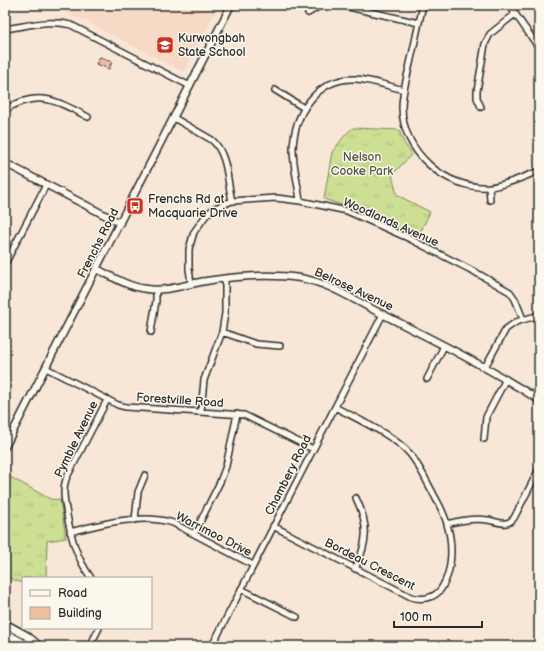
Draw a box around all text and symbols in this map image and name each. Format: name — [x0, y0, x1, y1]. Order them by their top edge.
place label: Kurwongbah State School — [178, 31, 246, 60]
school or university icon: Kurwongbah State School — [155, 35, 175, 55]
park label: Nelson Cooke Park — [331, 150, 393, 179]
place label: Frenchs Rd at Macquarie Drive — [148, 192, 238, 221]
street label: Woodlands Avenue — [341, 195, 441, 250]
bus stop icon: Frenchs Rd at Macquarie Drive — [125, 196, 145, 216]
street label: Frenchs Road — [74, 206, 123, 281]
street label: Belrose Avenue — [312, 265, 396, 314]
street label: Forestville Road — [136, 390, 224, 411]
street label: Pymble Avenue — [51, 398, 101, 480]
street label: Chambery Road — [262, 433, 315, 518]
street label: Warrimoo Drive — [173, 509, 254, 560]
street label: Bordeau Crescent — [322, 535, 418, 594]
legend — [22, 577, 152, 629]
text: Road — [58, 586, 87, 601]
scale bar — [394, 603, 482, 629]
text: Building — [58, 606, 102, 621]
text: 100 m — [400, 610, 432, 625]

